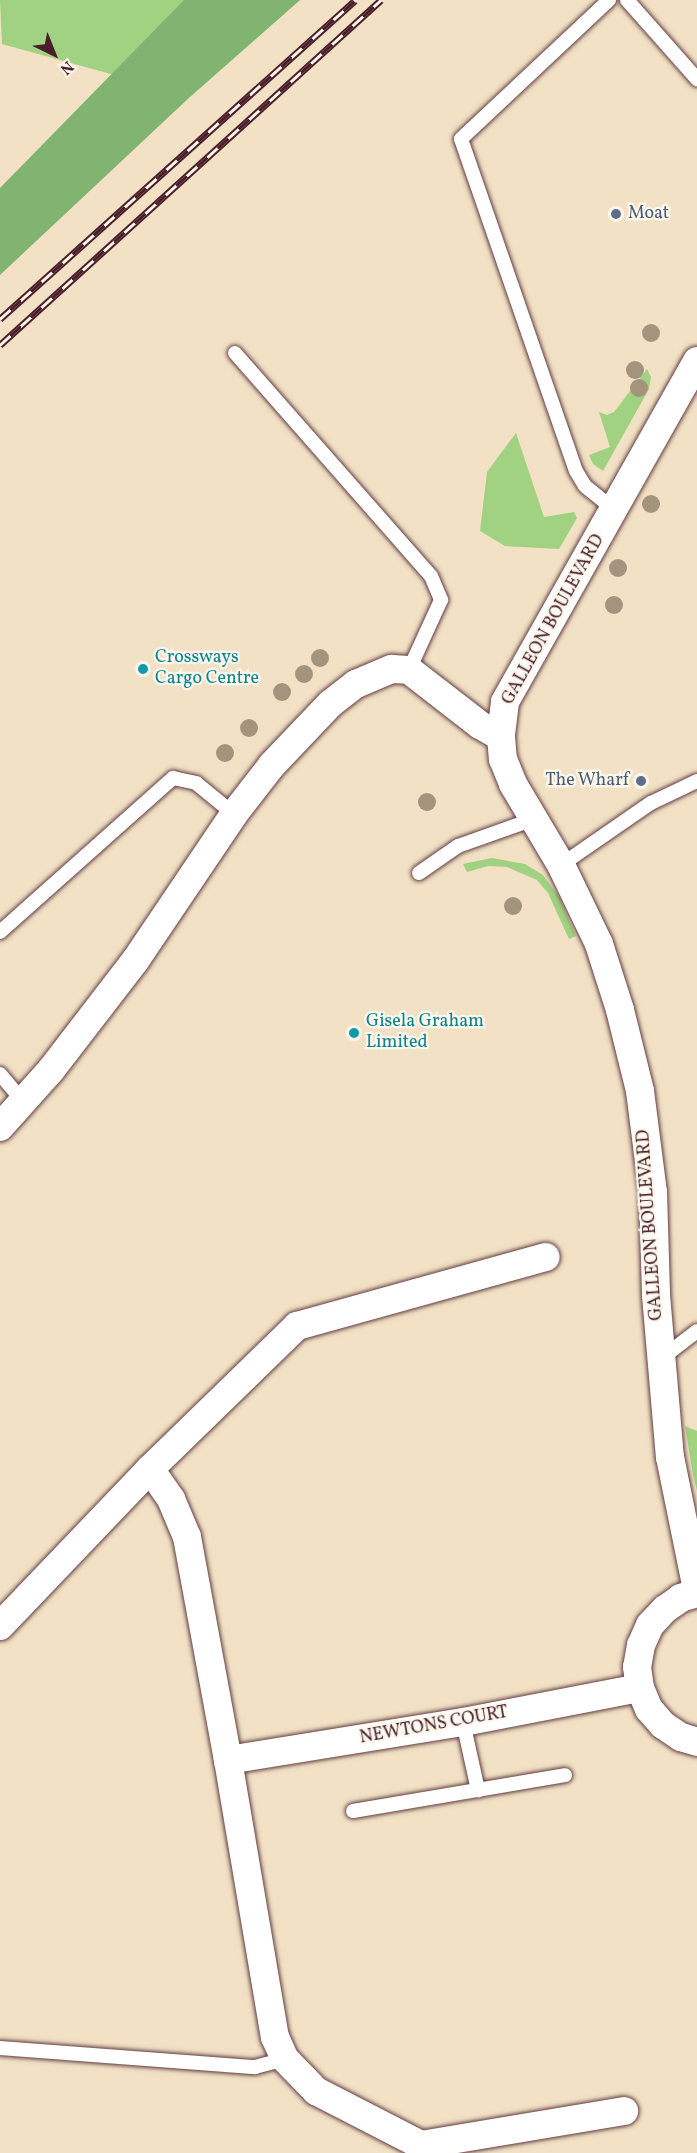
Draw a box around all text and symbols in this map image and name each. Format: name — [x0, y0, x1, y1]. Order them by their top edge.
north arrow — [24, 24, 84, 84]
text: N — [55, 55, 78, 79]
place label: Moat — [628, 203, 669, 225]
marker: Moat — [609, 207, 623, 221]
street label: GALLEON BOULEVARD — [498, 531, 610, 709]
place label: Crossways Cargo Centre — [155, 648, 259, 690]
marker: Crossways Cargo Centre — [136, 662, 150, 676]
place label: The Wharf — [545, 770, 629, 792]
marker: The Wharf — [634, 774, 648, 788]
place label: Gisela Graham Limited — [366, 1012, 484, 1054]
marker: Gisela Graham Limited — [347, 1026, 361, 1040]
street label: GALLEON BOULEVARD — [634, 1129, 668, 1321]
street label: NEWTONS COURT — [358, 1702, 510, 1750]

